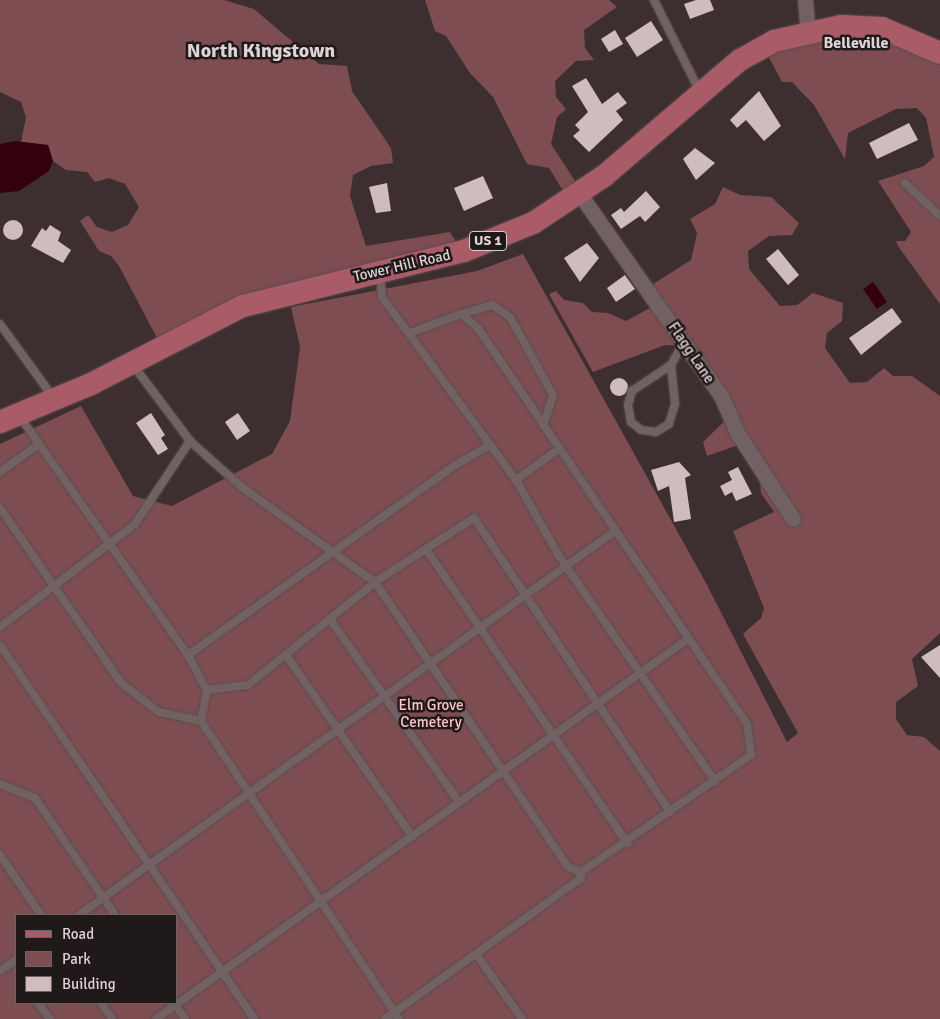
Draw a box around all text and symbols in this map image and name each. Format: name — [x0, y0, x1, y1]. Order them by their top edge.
district label: Belleville — [823, 33, 889, 53]
district label: North Kingstown — [187, 38, 335, 62]
road number: US 1 — [468, 230, 508, 252]
street label: Tower Hill Road — [352, 246, 452, 286]
street label: Flagg Lane — [664, 319, 718, 387]
park label: Elm Grove Cemetery — [399, 696, 463, 731]
legend — [15, 914, 178, 1004]
text: Road — [62, 925, 94, 943]
text: Park — [62, 950, 91, 968]
text: Building — [62, 975, 116, 993]

